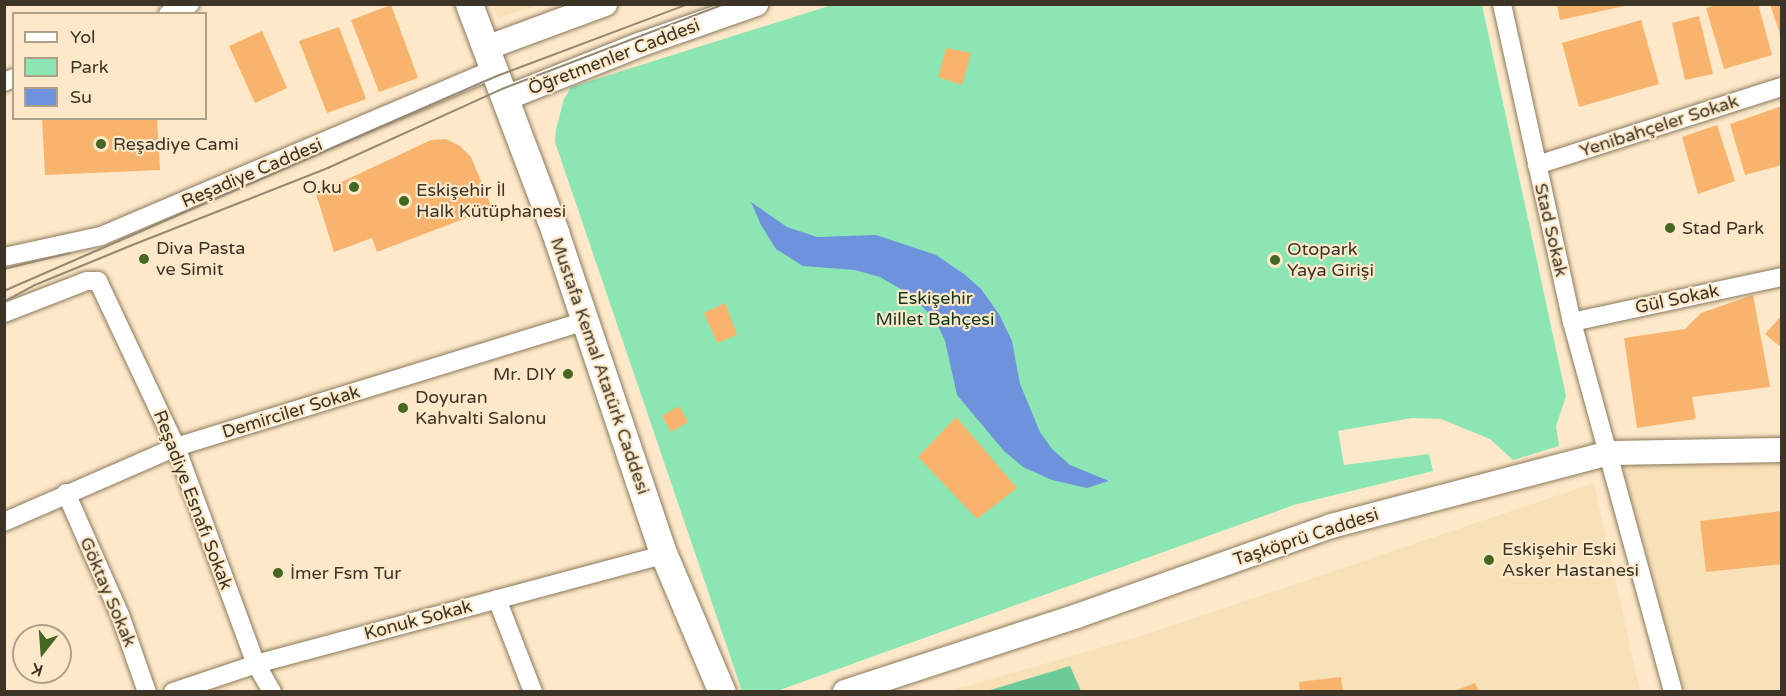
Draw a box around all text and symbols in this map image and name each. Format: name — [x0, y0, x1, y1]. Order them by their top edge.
legend — [12, 12, 207, 120]
street label: Öğretmenler Caddesi — [525, 14, 703, 100]
text: Yol — [70, 26, 96, 48]
text: Park — [70, 56, 108, 78]
text: Su — [70, 86, 92, 108]
street label: Yenibahçeler Sokak — [1577, 90, 1741, 162]
place label: Reşadiye Cami — [113, 133, 239, 155]
street label: Reşadiye Caddesi — [178, 134, 326, 212]
marker: Reşadiye Cami — [94, 137, 108, 151]
place label: O.ku — [302, 176, 342, 198]
marker: O.ku — [347, 180, 361, 194]
place label: Eskişehir İl Halk Kütüphanesi — [416, 180, 566, 222]
street label: Stad Sokak — [1530, 181, 1572, 279]
marker: Eskişehir İl Halk Kütüphanesi — [397, 194, 411, 208]
place label: Stad Park — [1682, 217, 1764, 239]
marker: Stad Park — [1663, 221, 1677, 235]
street label: Mustafa Kemal Atatürk Caddesi — [546, 235, 654, 497]
place label: Diva Pasta ve Simit — [156, 238, 245, 280]
place label: Otopark Yaya Girişi — [1287, 239, 1374, 282]
marker: Diva Pasta ve Simit — [137, 252, 151, 266]
marker: Otopark Yaya Girişi — [1268, 253, 1282, 267]
street label: Gül Sokak — [1633, 280, 1721, 318]
park label: Eskişehir Millet Bahçesi — [876, 288, 994, 330]
place label: Mr. DIY — [493, 363, 556, 385]
marker: Mr. DIY — [561, 367, 575, 381]
street label: Demirciler Sokak — [220, 381, 362, 443]
place label: Doyuran Kahvalti Salonu — [415, 387, 547, 430]
marker: Doyuran Kahvalti Salonu — [396, 401, 410, 415]
street label: Reşadiye Esnafı Sokak — [149, 407, 237, 593]
street label: Taşköprü Caddesi — [1231, 503, 1381, 571]
street label: Göktay Sokak — [75, 534, 141, 650]
place label: Eskişehir Eski Asker Hastanesi — [1502, 539, 1639, 582]
marker: Eskişehir Eski Asker Hastanesi — [1480, 551, 1498, 569]
place label: İmer Fsm Tur — [290, 562, 401, 584]
marker: İmer Fsm Tur — [271, 566, 285, 580]
street label: Konuk Sokak — [362, 595, 474, 645]
north arrow — [12, 624, 72, 684]
text: K — [29, 658, 45, 680]

